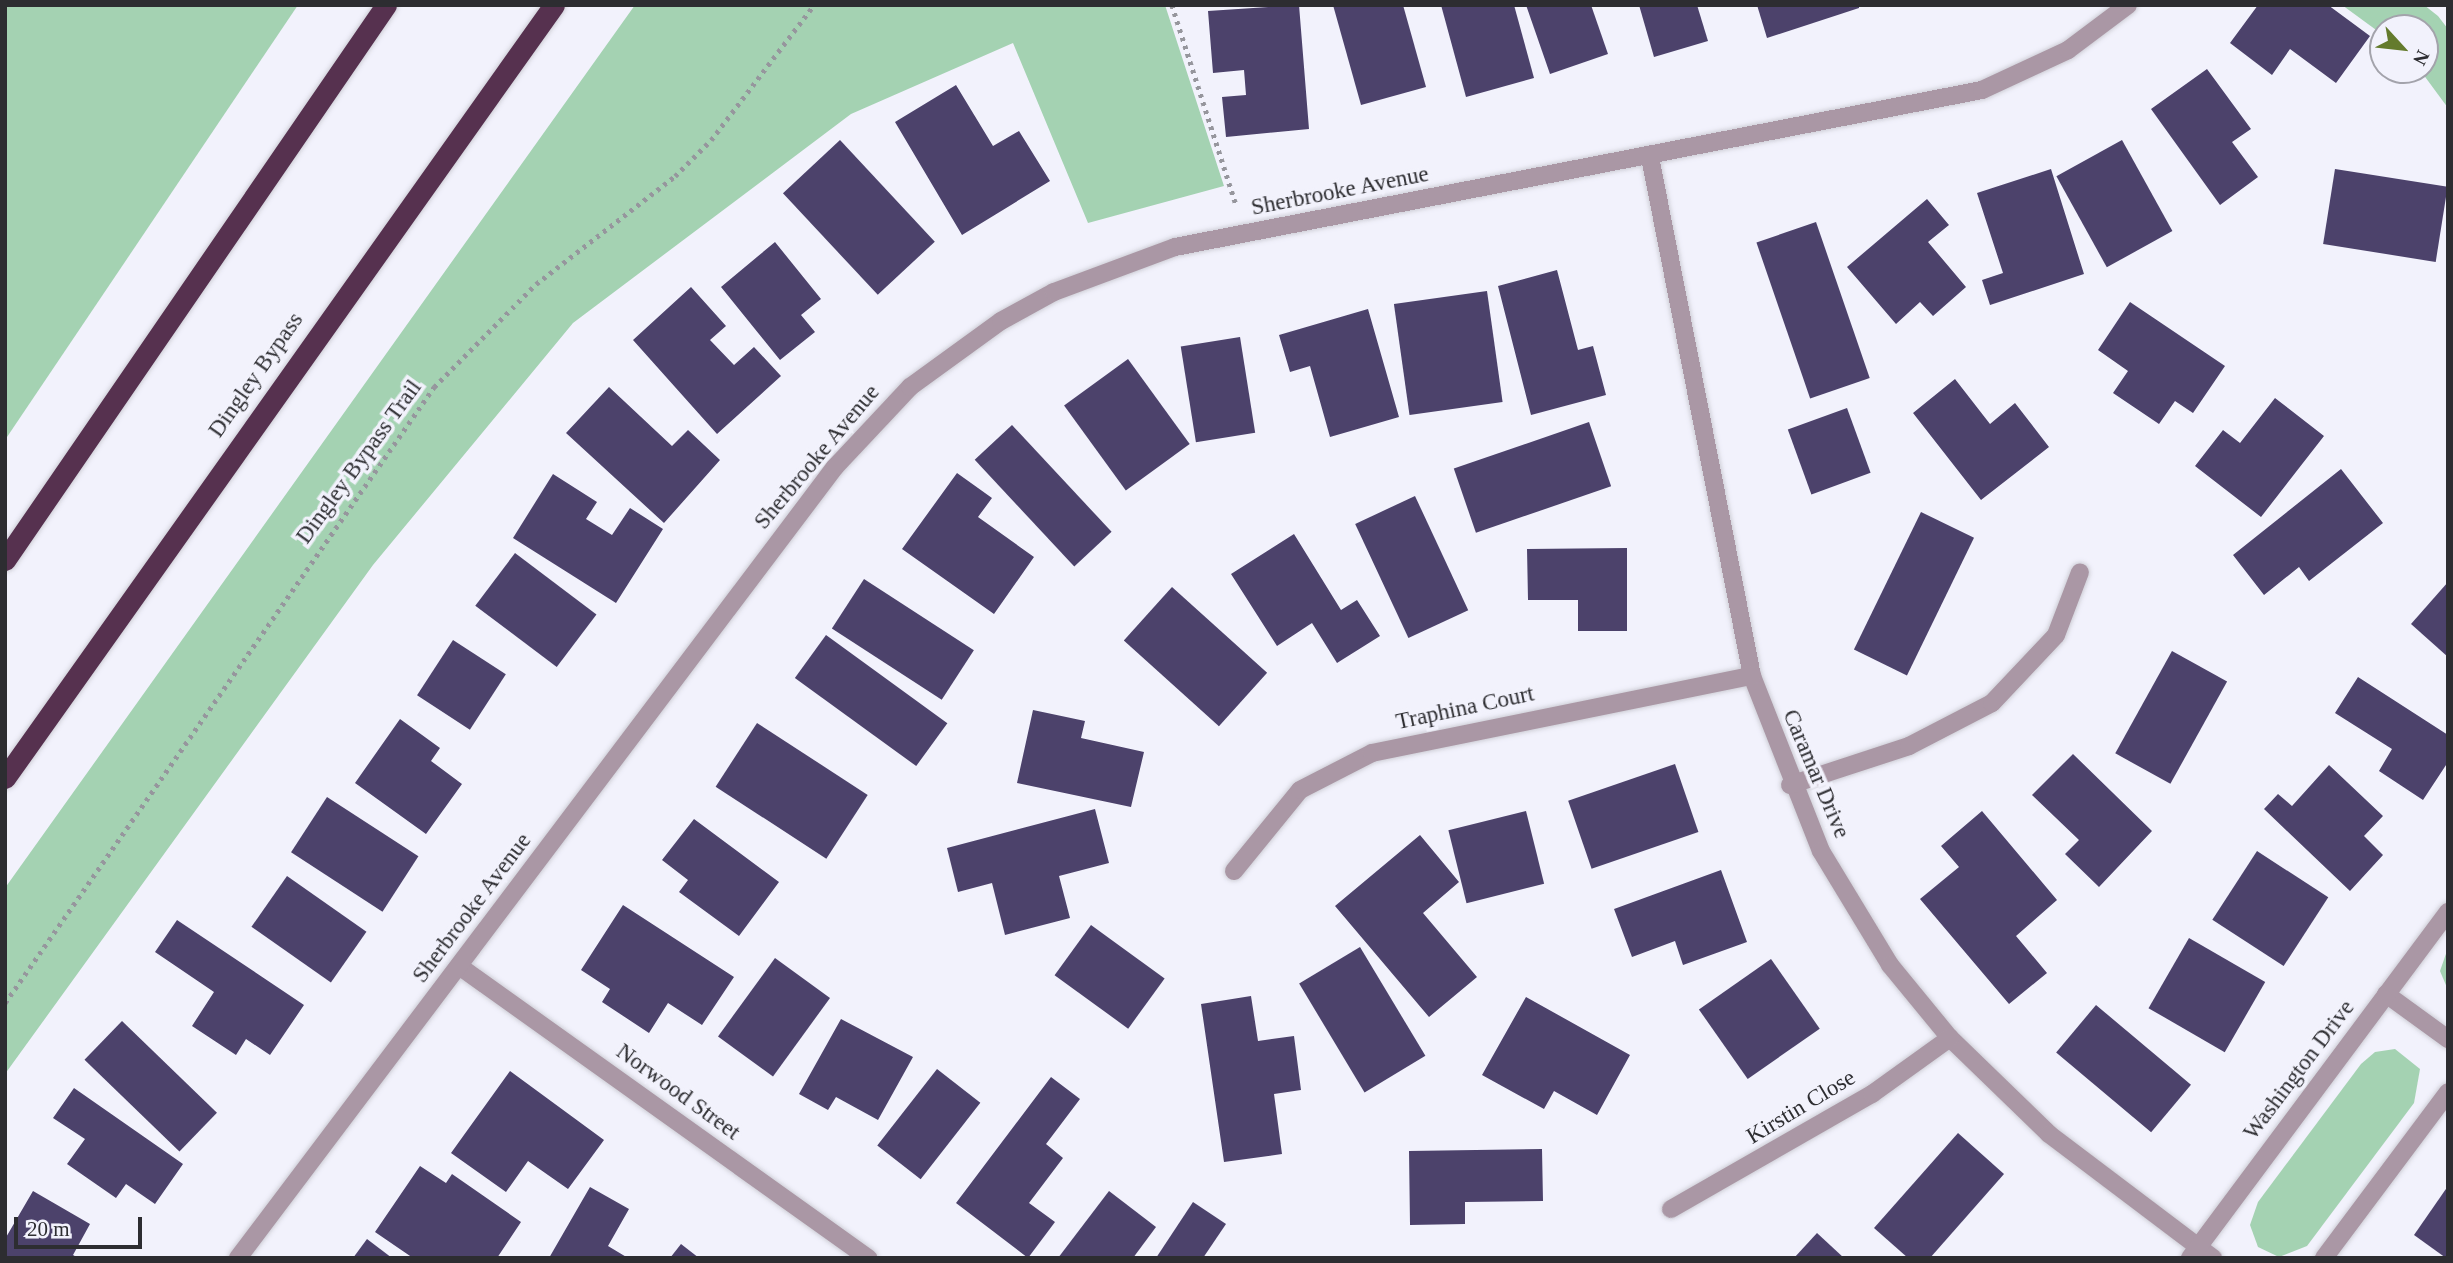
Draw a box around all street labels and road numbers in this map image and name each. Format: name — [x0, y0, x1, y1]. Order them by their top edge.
street label: Sherbrooke Avenue — [1248, 160, 1432, 222]
street label: Dingley Bypass — [203, 307, 309, 443]
street label: Dingley Bypass Trail — [290, 375, 428, 549]
street label: Sherbrooke Avenue — [748, 379, 886, 535]
street label: Traphina Court — [1393, 680, 1537, 736]
street label: Caramar Drive — [1776, 705, 1856, 843]
street label: Sherbrooke Avenue — [406, 827, 538, 989]
street label: Washington Drive — [2238, 995, 2360, 1145]
street label: Norwood Street — [611, 1038, 745, 1146]
street label: Kirstin Close — [1742, 1064, 1860, 1150]

